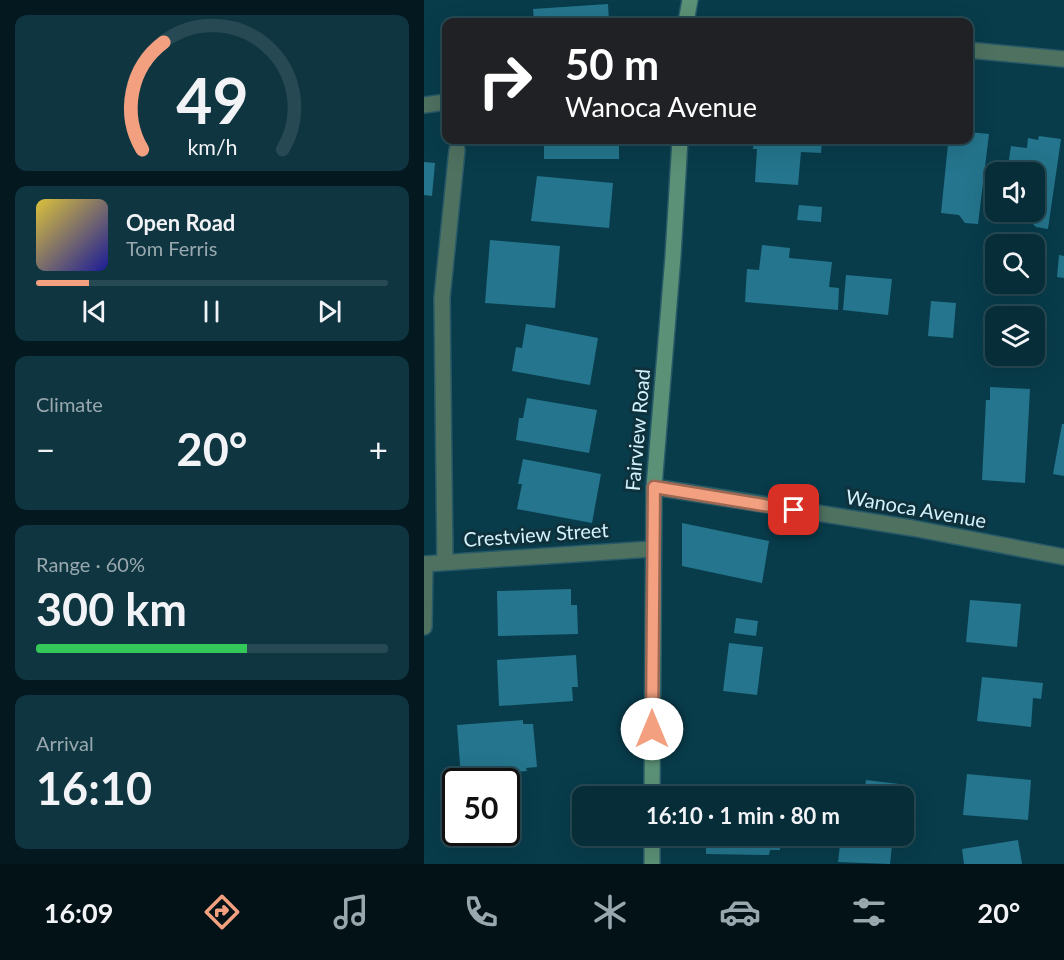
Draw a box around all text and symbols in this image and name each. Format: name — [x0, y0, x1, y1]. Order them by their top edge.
text: 50 m — [565, 39, 659, 89]
icon: right — [466, 42, 544, 120]
text: 49 — [176, 62, 248, 137]
text: Wanoca Avenue — [565, 90, 757, 123]
text: km/h — [187, 134, 237, 160]
map controls — [985, 162, 1045, 366]
button: sound — [985, 162, 1045, 222]
text: Open Road — [126, 209, 235, 236]
button: search — [985, 234, 1045, 294]
text: Tom Ferris — [126, 236, 217, 260]
icon: previous — [78, 295, 111, 328]
icon: pause — [195, 295, 228, 328]
icon: next — [313, 295, 346, 328]
button: layers — [985, 306, 1045, 366]
street label: Fairview Road — [620, 368, 654, 492]
text: Climate — [36, 392, 103, 416]
text: 20° — [177, 422, 247, 476]
text: − — [36, 429, 55, 469]
text: + — [369, 429, 388, 469]
pin — [768, 484, 819, 535]
street label: Wanoca Avenue — [844, 484, 988, 532]
icon: arrive — [777, 493, 810, 526]
street label: Crestview Street — [463, 517, 609, 551]
text: Range · 60% — [36, 552, 145, 576]
text: 300 km — [36, 582, 187, 636]
position arrow — [620, 697, 684, 761]
text: Arrival — [36, 731, 94, 755]
text: 16:10 — [36, 761, 152, 815]
speed limit sign: 50 — [442, 768, 520, 846]
text: 16:10 · 1 min · 80 m — [646, 802, 840, 829]
icon: directions — [201, 891, 243, 933]
icon: music — [330, 891, 372, 933]
icon: phone — [460, 891, 502, 933]
icon: climate — [589, 891, 631, 933]
icon: car — [719, 891, 761, 933]
icon: filters — [848, 891, 890, 933]
text: 16:09 — [44, 896, 113, 929]
text: 20° — [978, 896, 1020, 929]

